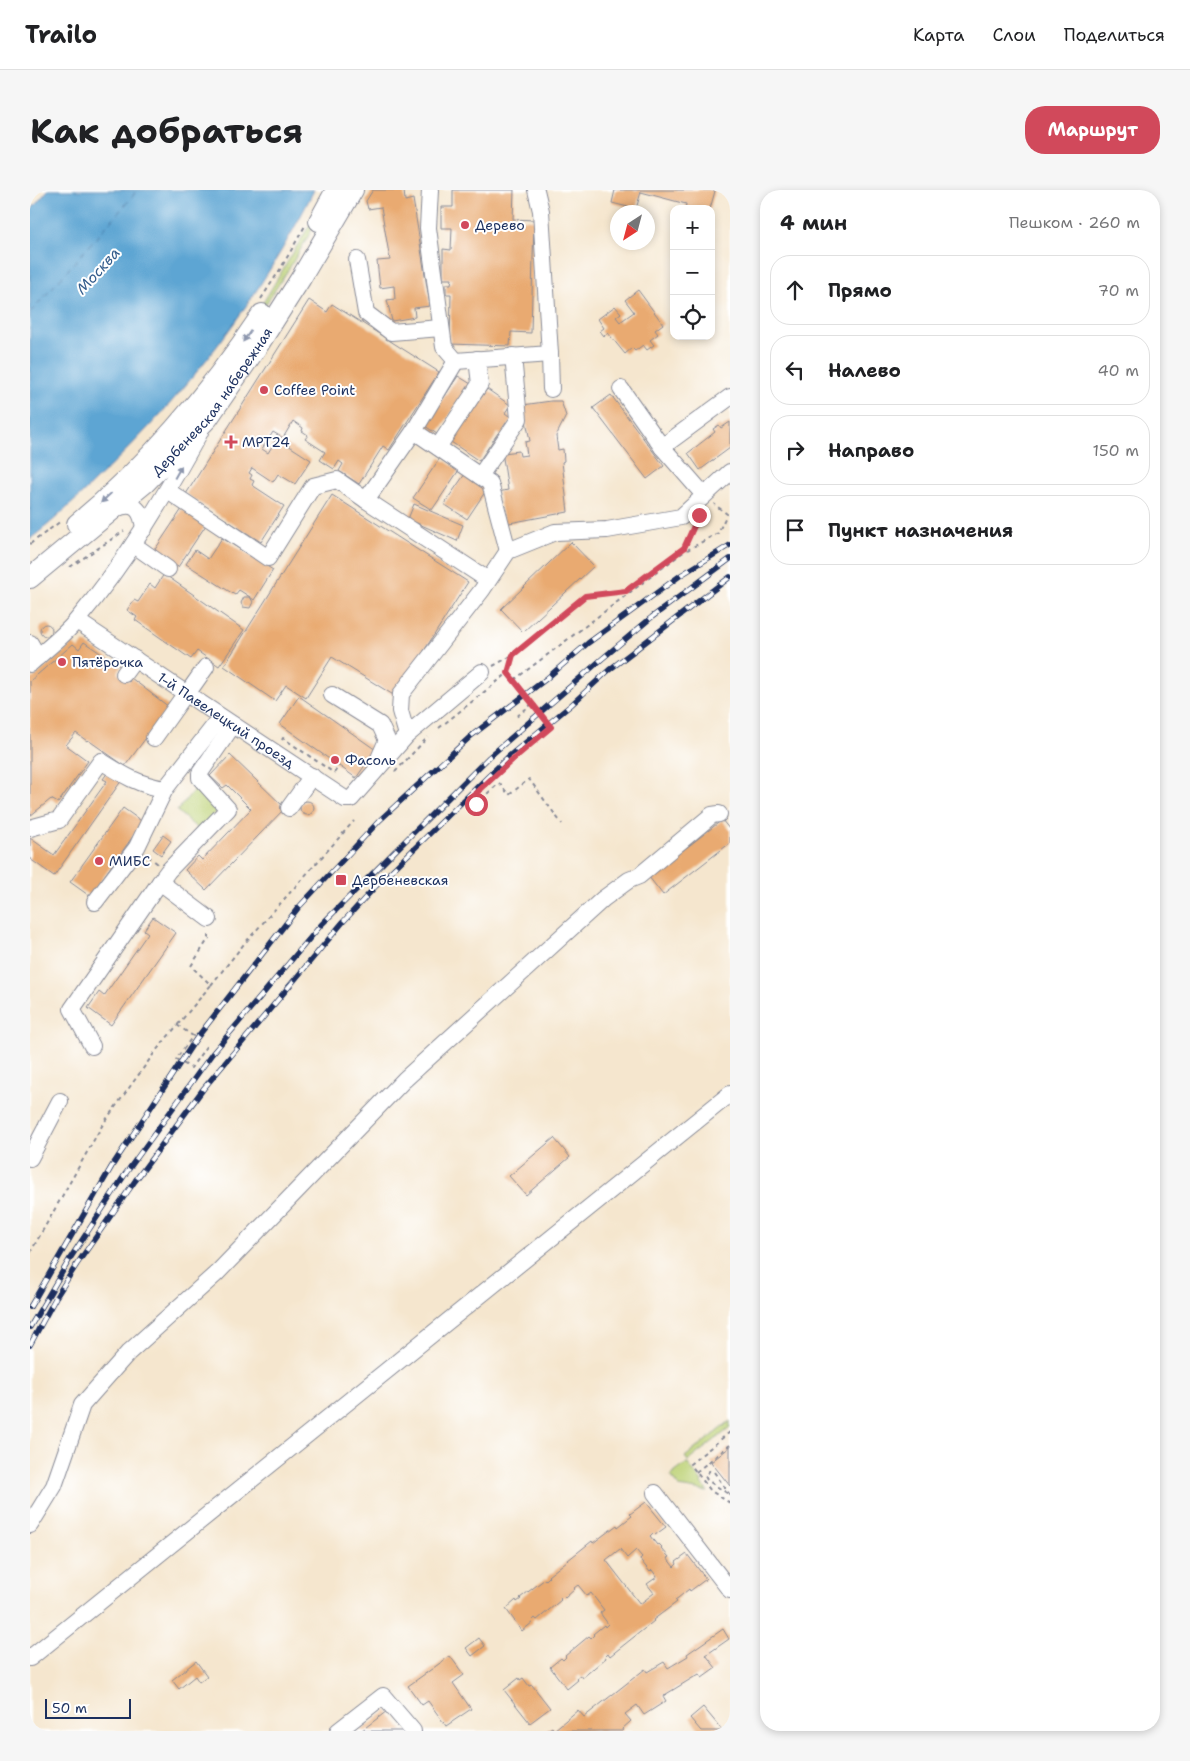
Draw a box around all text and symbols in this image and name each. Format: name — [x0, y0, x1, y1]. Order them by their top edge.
text: Trailo — [25, 19, 97, 51]
text: Карта — [913, 23, 964, 47]
text: Слои — [992, 23, 1036, 47]
text: Поделиться — [1064, 23, 1165, 47]
button: Маршрут — [1025, 106, 1160, 154]
text: Как добраться — [30, 107, 303, 154]
north arrow — [610, 205, 655, 250]
map controls — [670, 205, 715, 340]
button: + — [670, 205, 715, 250]
text: 4 мин — [780, 209, 847, 237]
text: Пешком · 260 m — [1009, 212, 1140, 233]
place label: Дерево — [475, 216, 525, 234]
marker: Дерево — [459, 219, 471, 231]
water label: Москва — [72, 243, 124, 299]
button: − — [670, 250, 715, 295]
icon: ahead — [781, 276, 809, 304]
text: Прямо — [828, 278, 892, 303]
text: 70 m — [1098, 280, 1139, 301]
button: locate — [670, 295, 715, 340]
street label: Дербеневская набережная — [148, 324, 276, 480]
one-way arrow — [242, 329, 252, 343]
icon: left — [781, 356, 809, 384]
text: Налево — [828, 358, 901, 383]
text: 40 m — [1097, 360, 1139, 381]
place label: Coffee Point — [274, 381, 355, 399]
marker: Coffee Point — [258, 384, 270, 396]
place label: МРТ24 — [242, 433, 290, 451]
marker: МРТ24 — [224, 435, 238, 449]
icon: right — [781, 436, 809, 464]
text: Направо — [828, 438, 914, 463]
text: 150 m — [1092, 440, 1139, 461]
one-way arrow — [174, 465, 182, 479]
one-way arrow — [100, 492, 112, 504]
route end — [688, 504, 711, 527]
icon: arrive — [781, 516, 809, 544]
text: Пункт назначения — [828, 518, 1013, 543]
place label: Пятёрочка — [72, 653, 143, 671]
marker: Пятёрочка — [56, 656, 68, 668]
street label: 1-й Павелецкий проезд — [154, 668, 298, 772]
place label: Фасоль — [345, 751, 396, 769]
marker: Фасоль — [329, 754, 341, 766]
route start — [465, 793, 488, 816]
place label: МИБС — [109, 852, 150, 870]
marker: МИБС — [93, 855, 105, 867]
place label: Дербеневская — [352, 871, 448, 889]
marker: Дербеневская — [334, 873, 348, 887]
scale bar — [45, 1696, 131, 1719]
text: 50 m — [52, 1699, 87, 1717]

